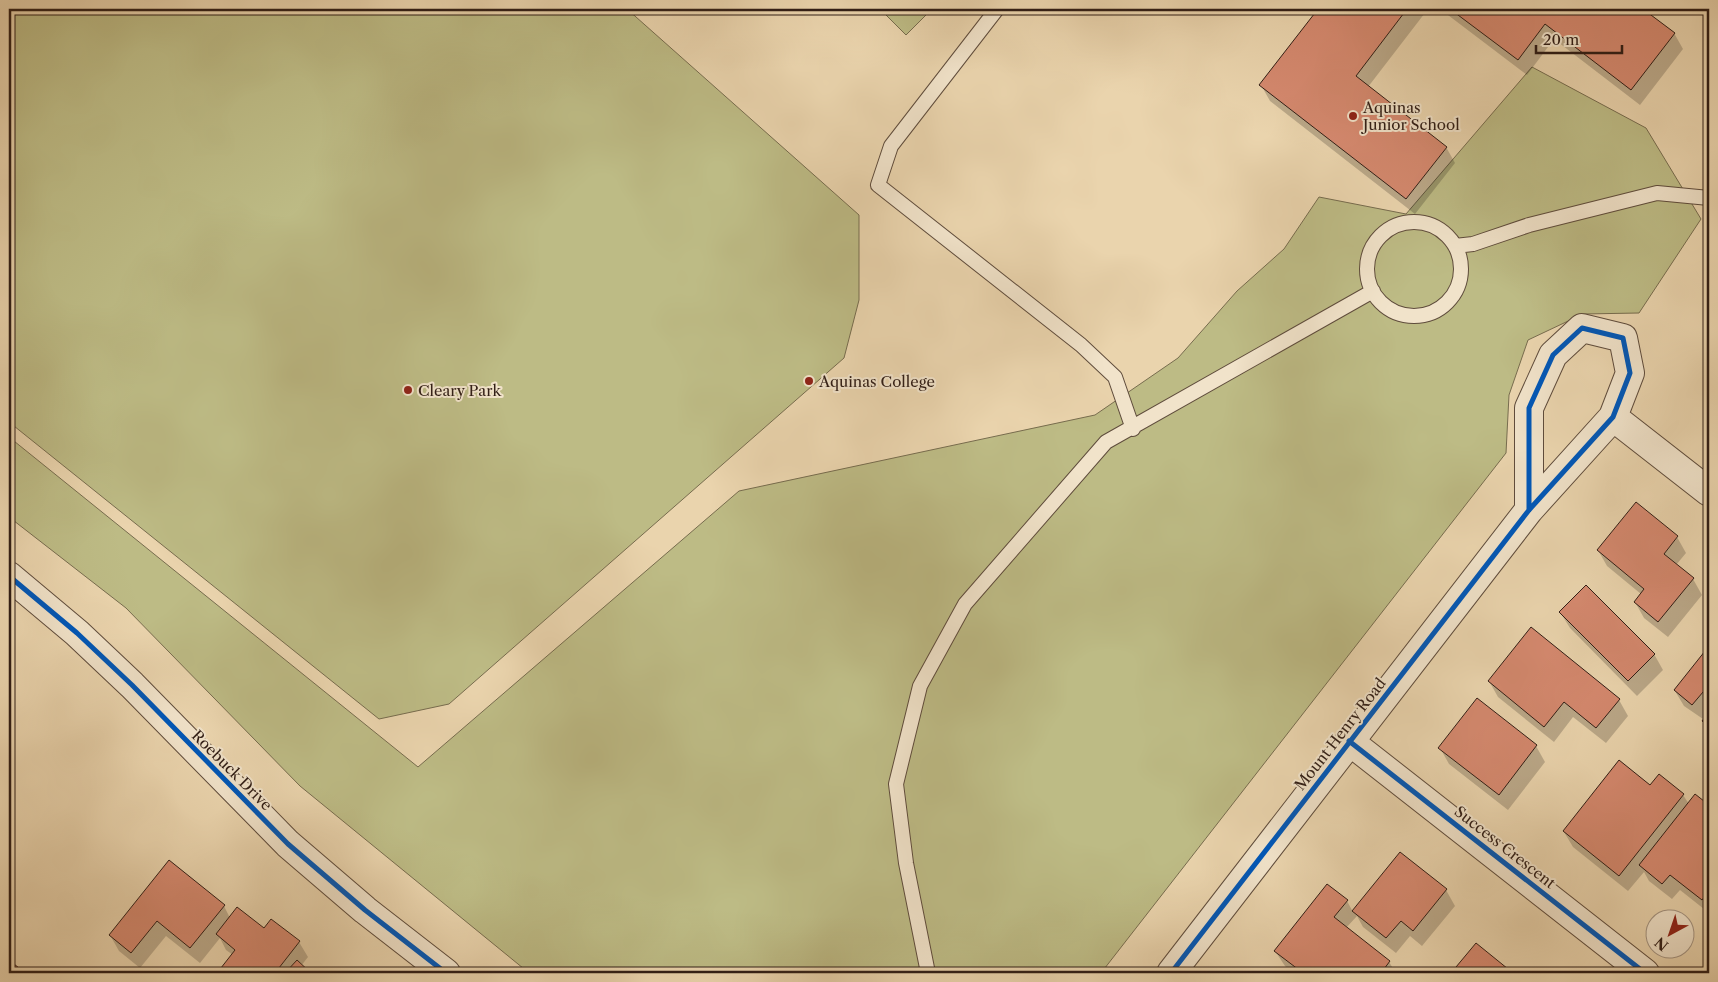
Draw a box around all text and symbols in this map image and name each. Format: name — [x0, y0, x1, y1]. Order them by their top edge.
scale bar — [1536, 22, 1622, 54]
text: 20 m — [1543, 30, 1579, 49]
place label: Aquinas Junior School — [1361, 98, 1460, 134]
marker: Aquinas Junior School — [1347, 110, 1359, 122]
place label: Aquinas College — [818, 372, 935, 391]
marker: Aquinas College — [803, 375, 815, 387]
place label: Cleary Park — [418, 381, 502, 400]
marker: Cleary Park — [402, 384, 414, 396]
street label: Mount Henry Road — [1290, 674, 1390, 794]
street label: Roebuck Drive — [188, 726, 276, 814]
street label: Success Crescent — [1451, 802, 1560, 893]
north arrow — [1646, 910, 1696, 960]
text: N — [1651, 933, 1672, 955]

